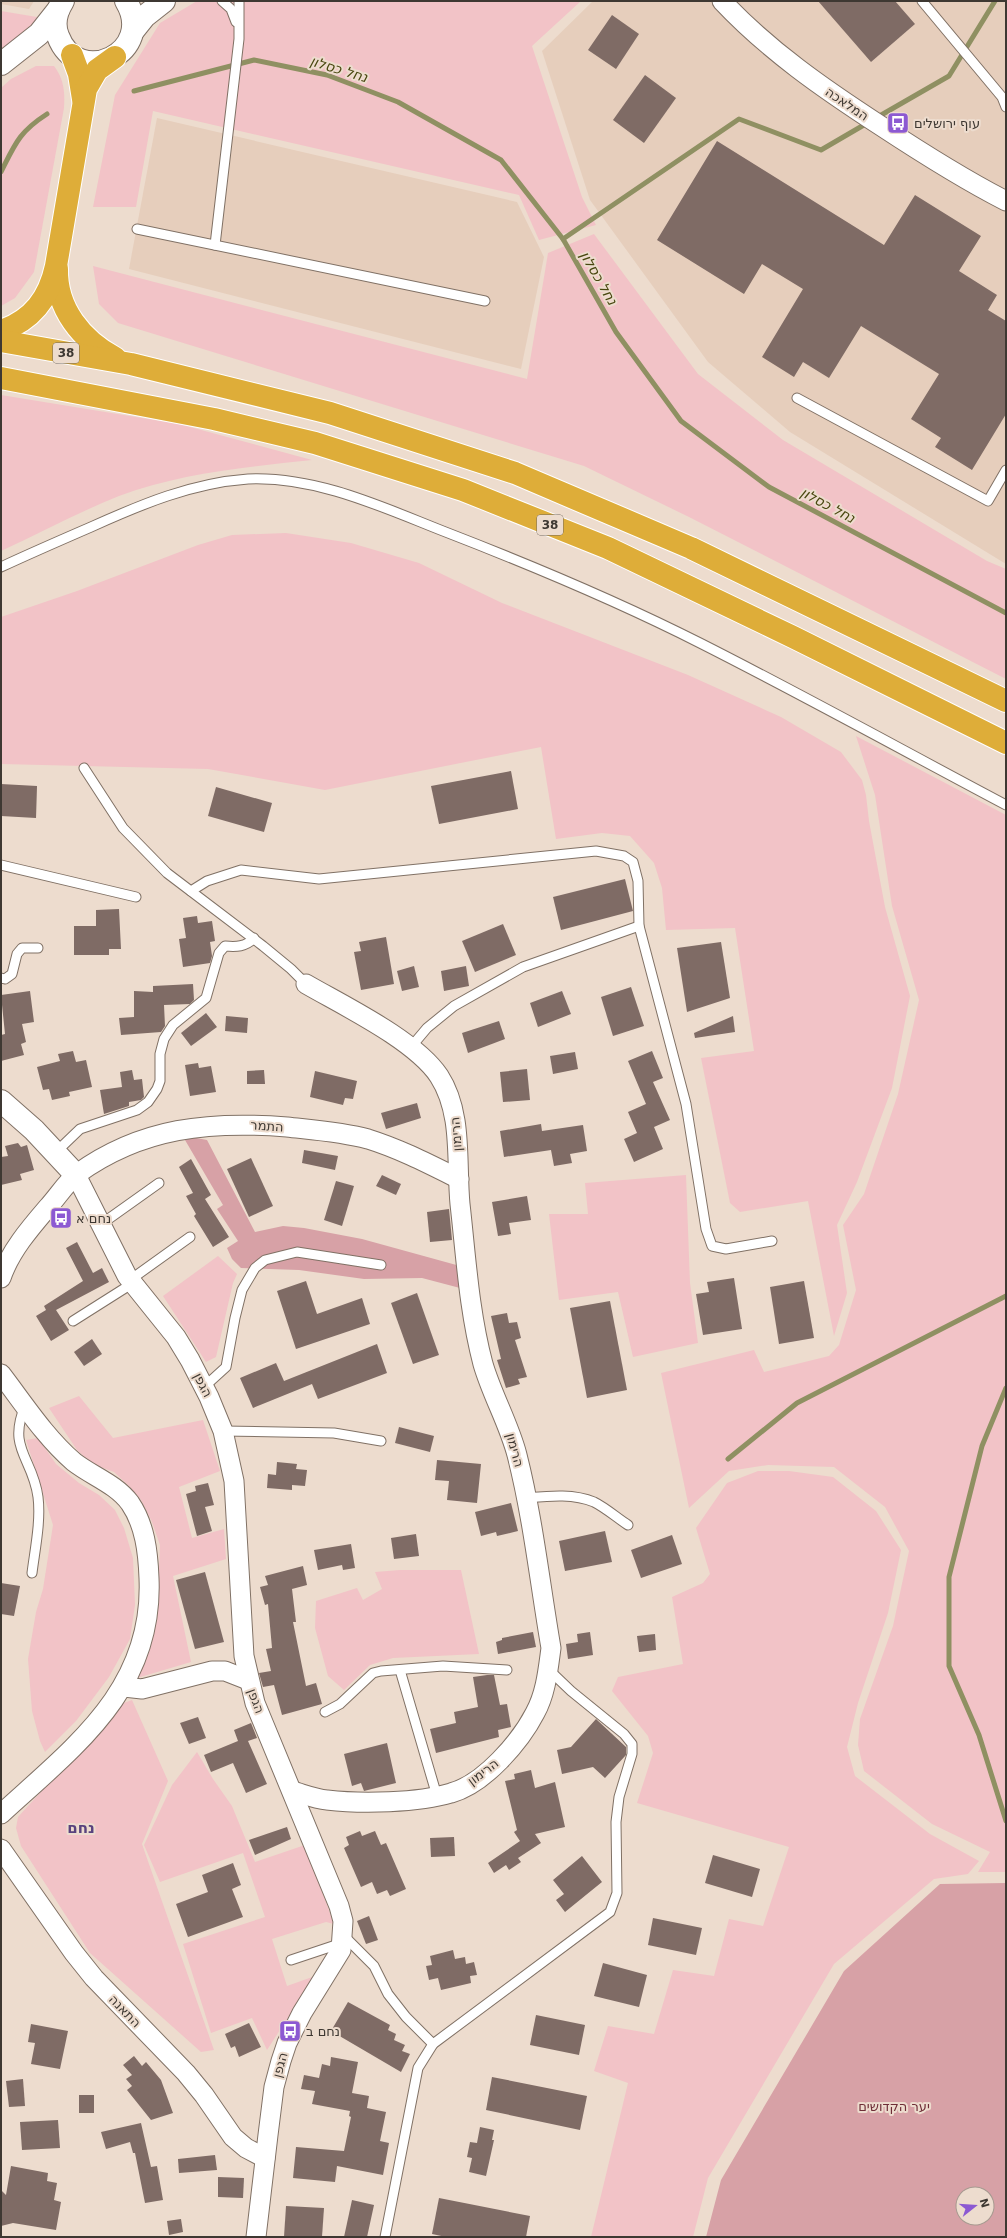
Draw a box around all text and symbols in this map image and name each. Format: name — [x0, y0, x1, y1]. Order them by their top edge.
water label: נחל כסלון — [308, 53, 370, 85]
street label: המלאכה — [823, 84, 871, 124]
bus stop icon: עוף ירושלים — [885, 110, 911, 136]
place label: עוף ירושלים — [914, 116, 980, 131]
water label: נחל כסלון — [577, 248, 621, 308]
road number: 38 — [53, 343, 79, 363]
water label: נחל כסלון — [798, 484, 858, 526]
road number: 38 — [537, 515, 563, 535]
street label: הרימון — [447, 1116, 465, 1152]
street label: התמר — [250, 1117, 284, 1135]
bus stop icon: נחם א — [48, 1205, 74, 1231]
place label: נחם א — [76, 1211, 111, 1226]
street label: הגפן — [191, 1370, 215, 1400]
street label: הרימון — [503, 1431, 527, 1469]
street label: הגפן — [245, 1686, 267, 1716]
street label: הרימון — [465, 1756, 501, 1788]
district label: נחם — [67, 1819, 95, 1837]
street label: התאנה — [106, 1992, 144, 2030]
bus stop icon: נחם ב — [277, 2018, 303, 2044]
place label: נחם ב — [306, 2024, 340, 2039]
street label: הגפן — [269, 2051, 291, 2079]
park label: יער הקדושים — [858, 2099, 930, 2114]
north arrow — [955, 2186, 995, 2226]
text: N — [977, 2197, 992, 2210]

